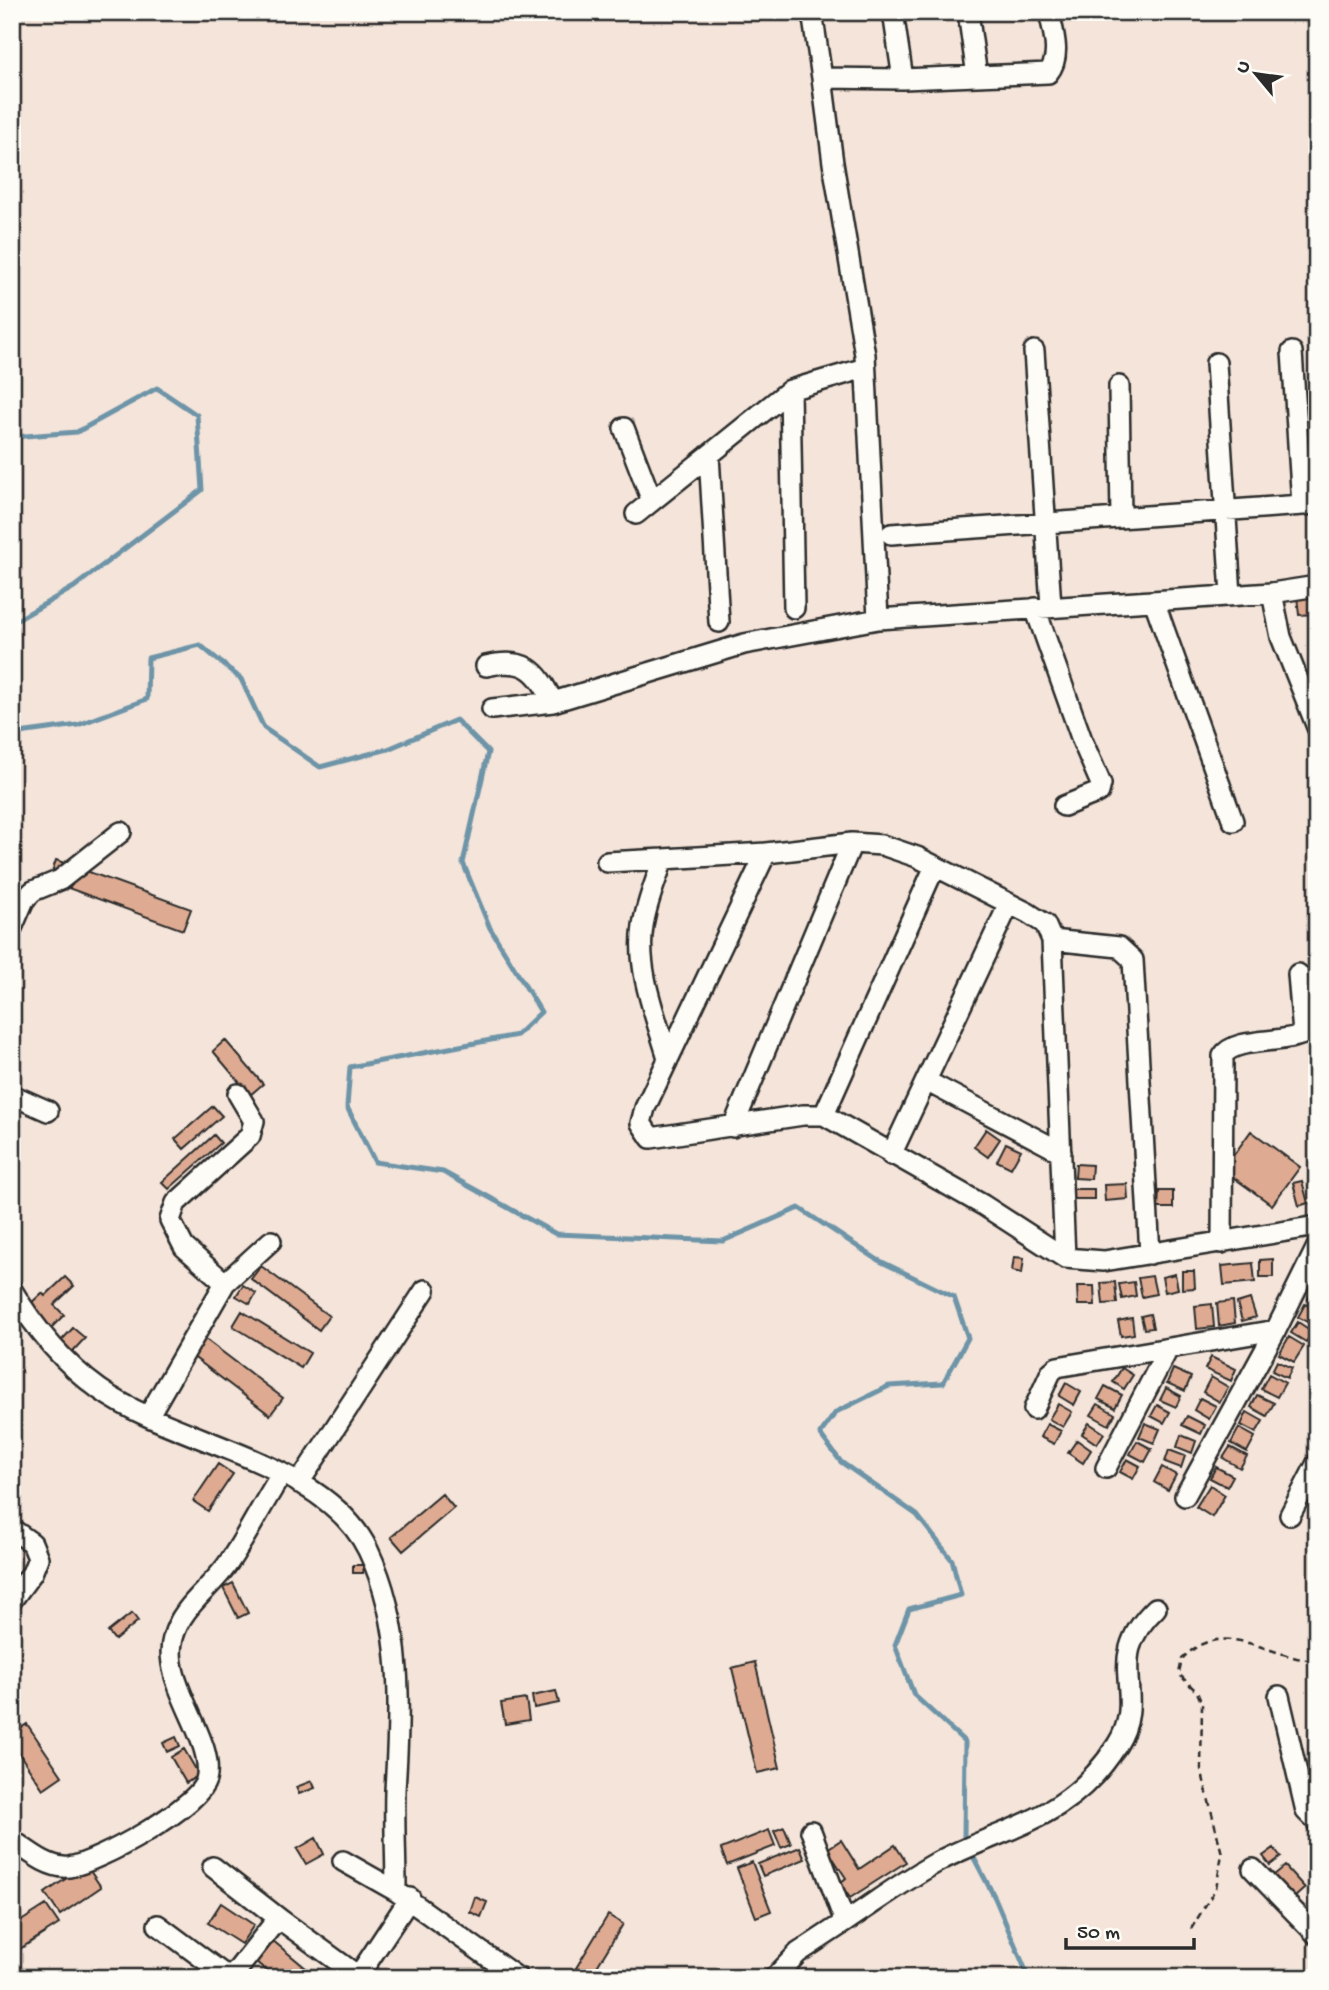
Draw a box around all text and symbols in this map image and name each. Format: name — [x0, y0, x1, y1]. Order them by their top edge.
north arrow — [1220, 38, 1290, 108]
text: U — [1231, 57, 1257, 78]
scale bar — [1066, 1906, 1194, 1950]
text: 50 m — [1077, 1922, 1120, 1947]

